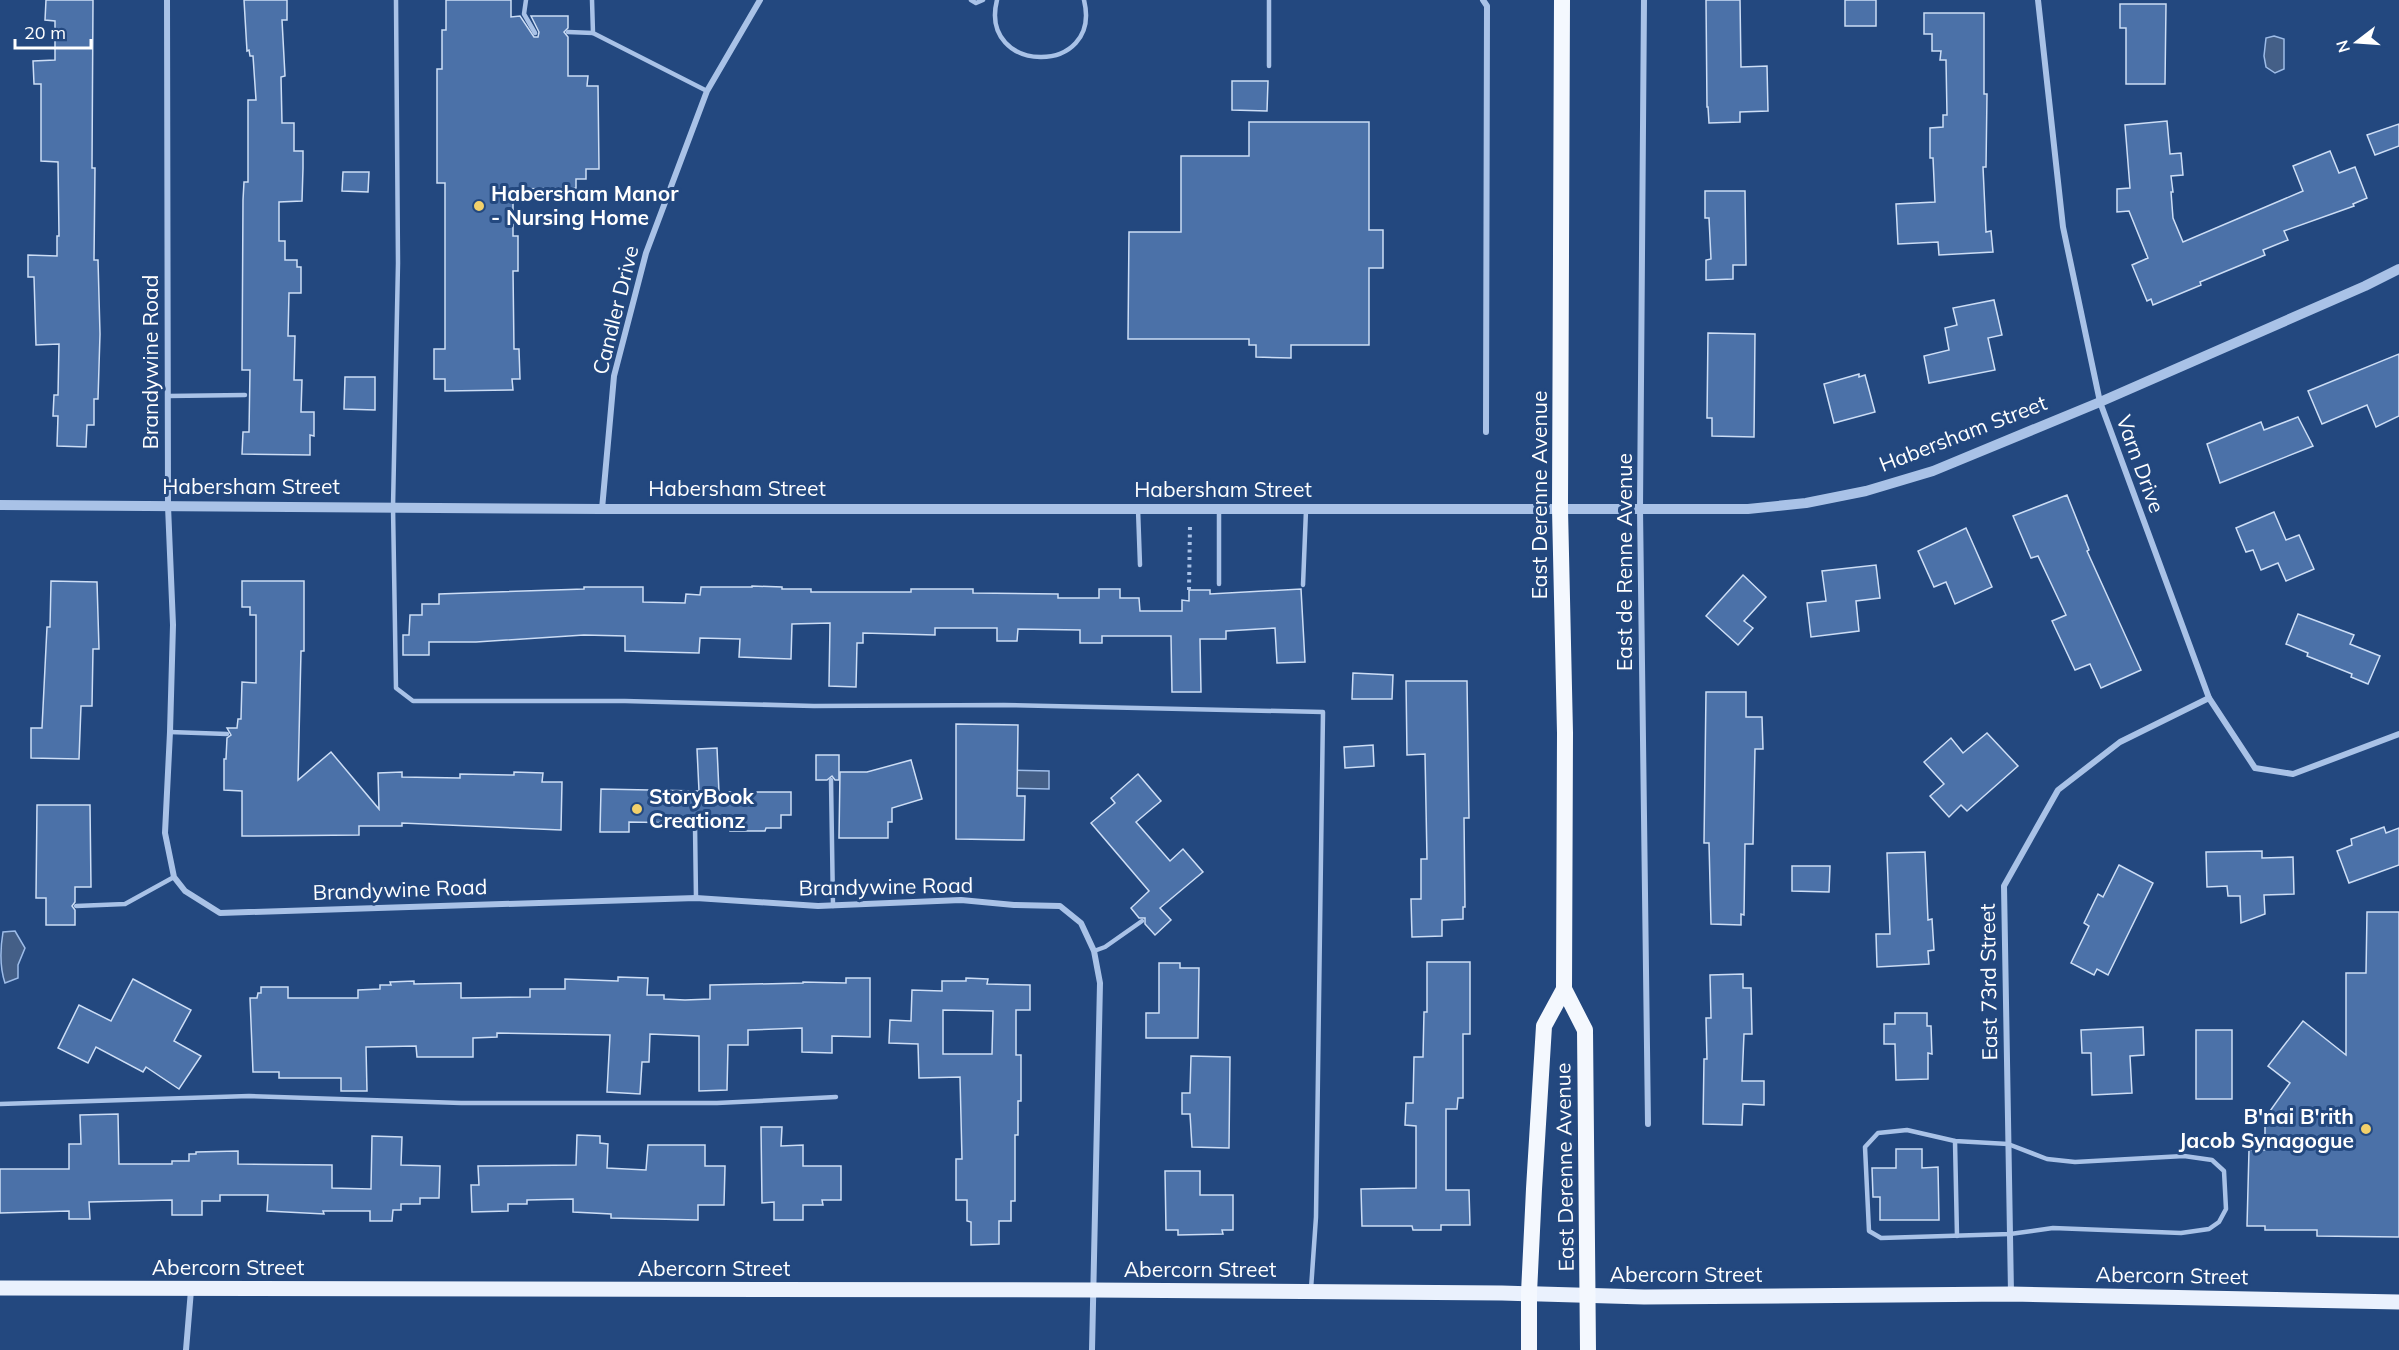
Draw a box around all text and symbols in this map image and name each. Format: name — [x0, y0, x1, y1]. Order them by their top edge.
scale bar — [15, 12, 92, 50]
north arrow — [2327, 12, 2387, 72]
text: 20 m — [24, 21, 66, 44]
text: N — [2331, 38, 2354, 55]
place label: Habersham Manor - Nursing Home — [491, 180, 679, 230]
marker: Habersham Manor - Nursing Home — [472, 199, 486, 213]
street label: Candler Drive — [586, 243, 644, 377]
street label: Brandywine Road — [137, 275, 163, 449]
street label: Habersham Street — [1875, 389, 2050, 477]
street label: East Derenne Avenue — [1526, 391, 1552, 599]
street label: Varn Drive — [2111, 411, 2171, 516]
street label: East de Renne Avenue — [1611, 453, 1637, 671]
street label: Habersham Street — [162, 473, 340, 499]
street label: Habersham Street — [648, 475, 826, 501]
street label: Habersham Street — [1134, 476, 1312, 502]
place label: StoryBook Creationz — [649, 783, 754, 833]
marker: StoryBook Creationz — [630, 802, 644, 816]
street label: Brandywine Road — [798, 871, 974, 901]
street label: Brandywine Road — [312, 873, 488, 905]
street label: East 73rd Street — [1974, 903, 2002, 1061]
street label: East Derenne Avenue — [1549, 1062, 1579, 1272]
place label: B'nai B'rith Jacob Synagogue — [2179, 1103, 2354, 1153]
marker: B'nai B'rith Jacob Synagogue — [2359, 1122, 2373, 1136]
street label: Abercorn Street — [152, 1254, 304, 1280]
street label: Abercorn Street — [638, 1255, 790, 1281]
street label: Abercorn Street — [1124, 1256, 1276, 1282]
street label: Abercorn Street — [1610, 1261, 1762, 1287]
street label: Abercorn Street — [2095, 1261, 2249, 1289]

